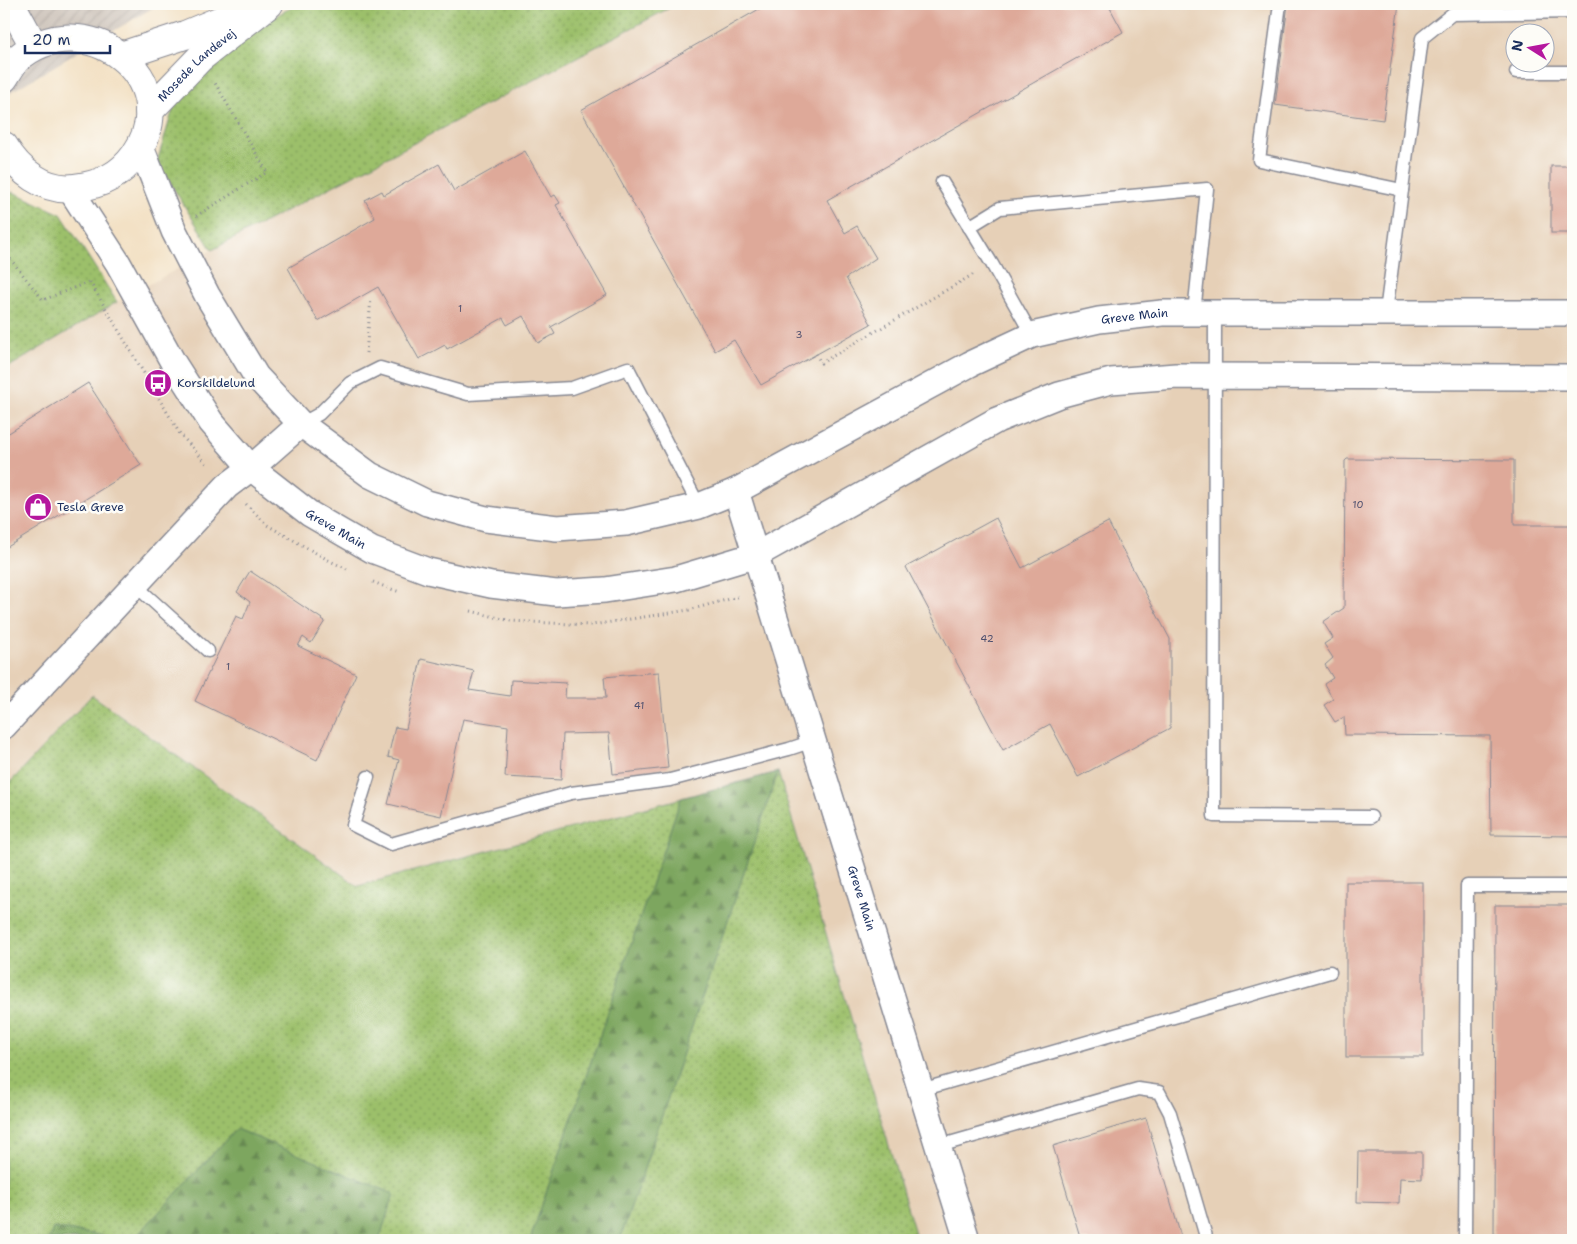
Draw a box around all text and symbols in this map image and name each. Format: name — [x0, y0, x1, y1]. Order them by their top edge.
scale bar — [25, 22, 110, 54]
north arrow — [1504, 22, 1554, 72]
street label: Mosede Landevej — [154, 25, 239, 105]
text: 20 m — [32, 30, 71, 50]
text: N — [1507, 38, 1527, 53]
house number: 1 — [458, 302, 462, 315]
street label: Greve Main — [1100, 305, 1168, 328]
house number: 3 — [796, 328, 803, 341]
bus stop icon: Korskildelund — [143, 368, 173, 398]
place label: Korskildelund — [177, 375, 255, 391]
shop icon: Tesla Greve — [23, 492, 53, 522]
house number: 10 — [1353, 498, 1363, 511]
place label: Tesla Greve — [57, 499, 124, 515]
street label: Greve Main — [303, 505, 369, 553]
house number: 42 — [980, 632, 994, 645]
house number: 1 — [226, 660, 230, 673]
house number: 41 — [634, 699, 644, 712]
street label: Greve Main — [844, 864, 879, 933]

